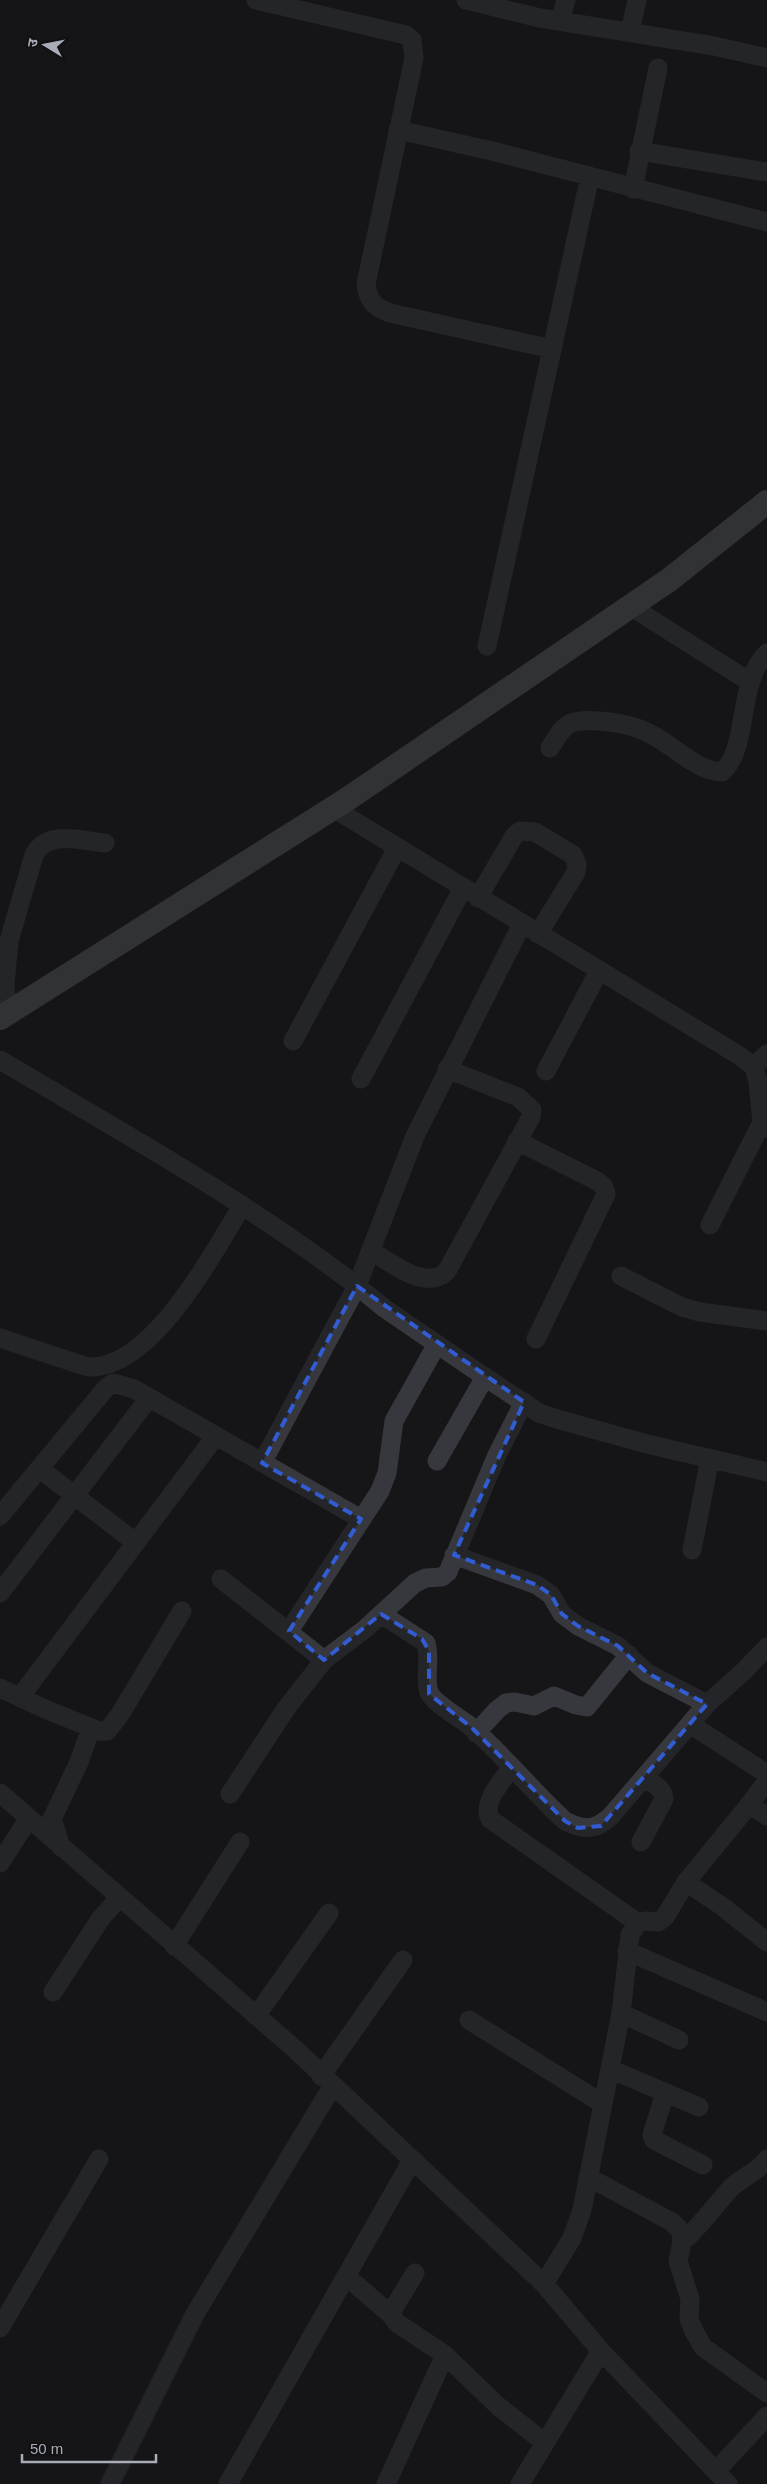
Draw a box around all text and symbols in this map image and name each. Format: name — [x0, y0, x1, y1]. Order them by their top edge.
north arrow — [20, 20, 70, 70]
text: उ — [24, 37, 41, 48]
scale bar — [22, 2432, 156, 2464]
text: 50 m — [30, 2440, 63, 2457]

